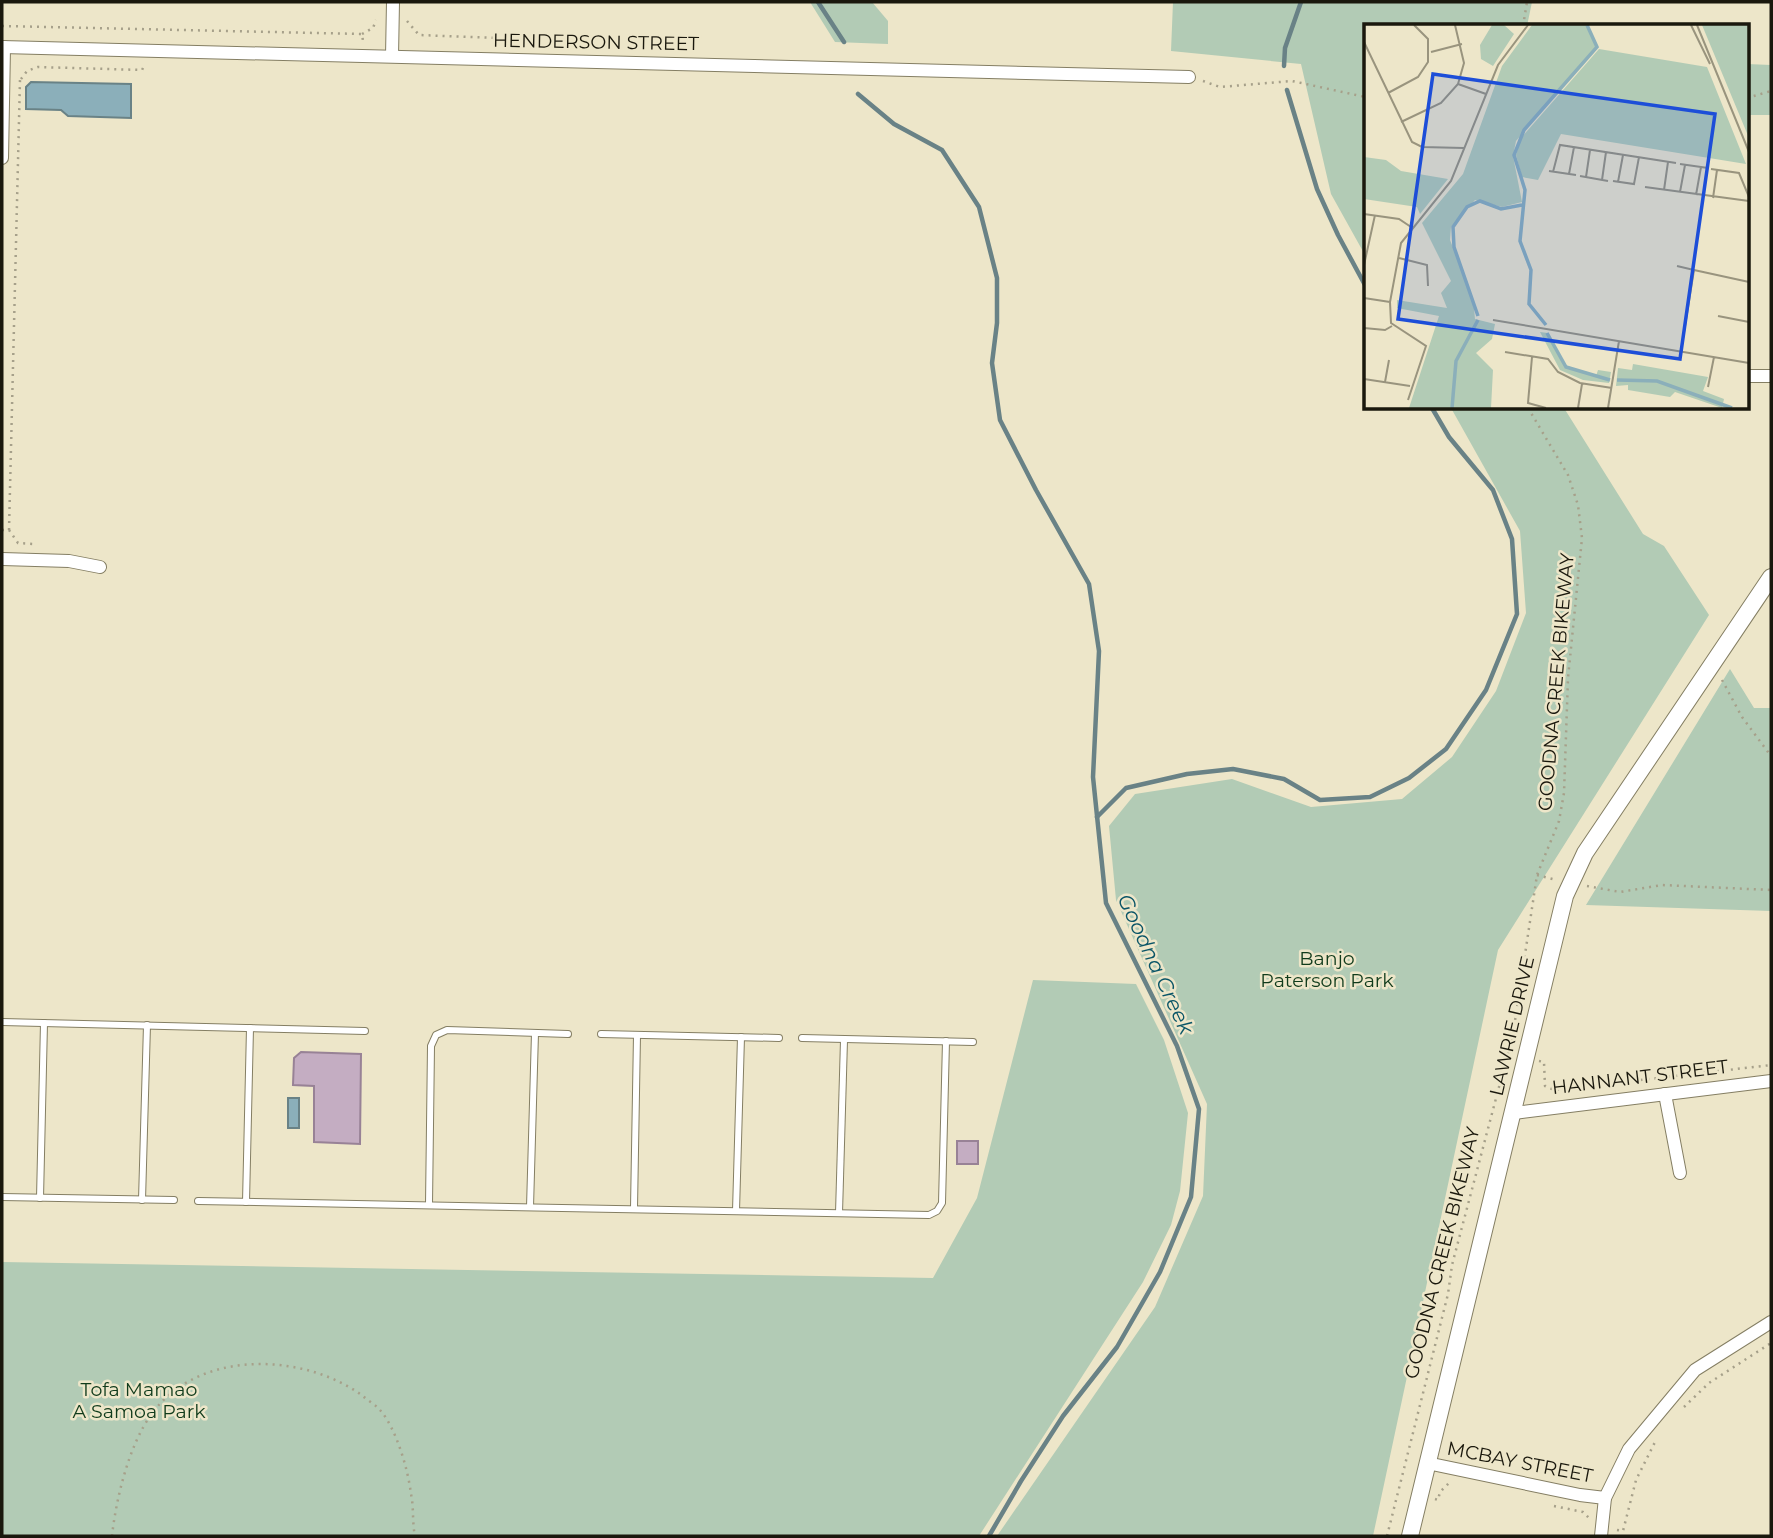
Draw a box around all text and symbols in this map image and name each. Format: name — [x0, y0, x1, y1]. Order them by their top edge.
inset map — [1364, 24, 1748, 410]
street label: HENDERSON STREET — [493, 29, 699, 55]
street label: GOODNA CREEK BIKEWAY — [1533, 551, 1579, 812]
water label: Goodna Creek — [1113, 890, 1200, 1039]
park label: Banjo Paterson Park — [1260, 947, 1394, 992]
street label: LAWRIE DRIVE — [1485, 954, 1539, 1098]
street label: HANNANT STREET — [1551, 1055, 1730, 1099]
street label: GOODNA CREEK BIKEWAY — [1400, 1124, 1485, 1381]
park label: Tofa Mamao A Samoa Park — [72, 1378, 206, 1423]
street label: MCBAY STREET — [1445, 1437, 1595, 1487]

